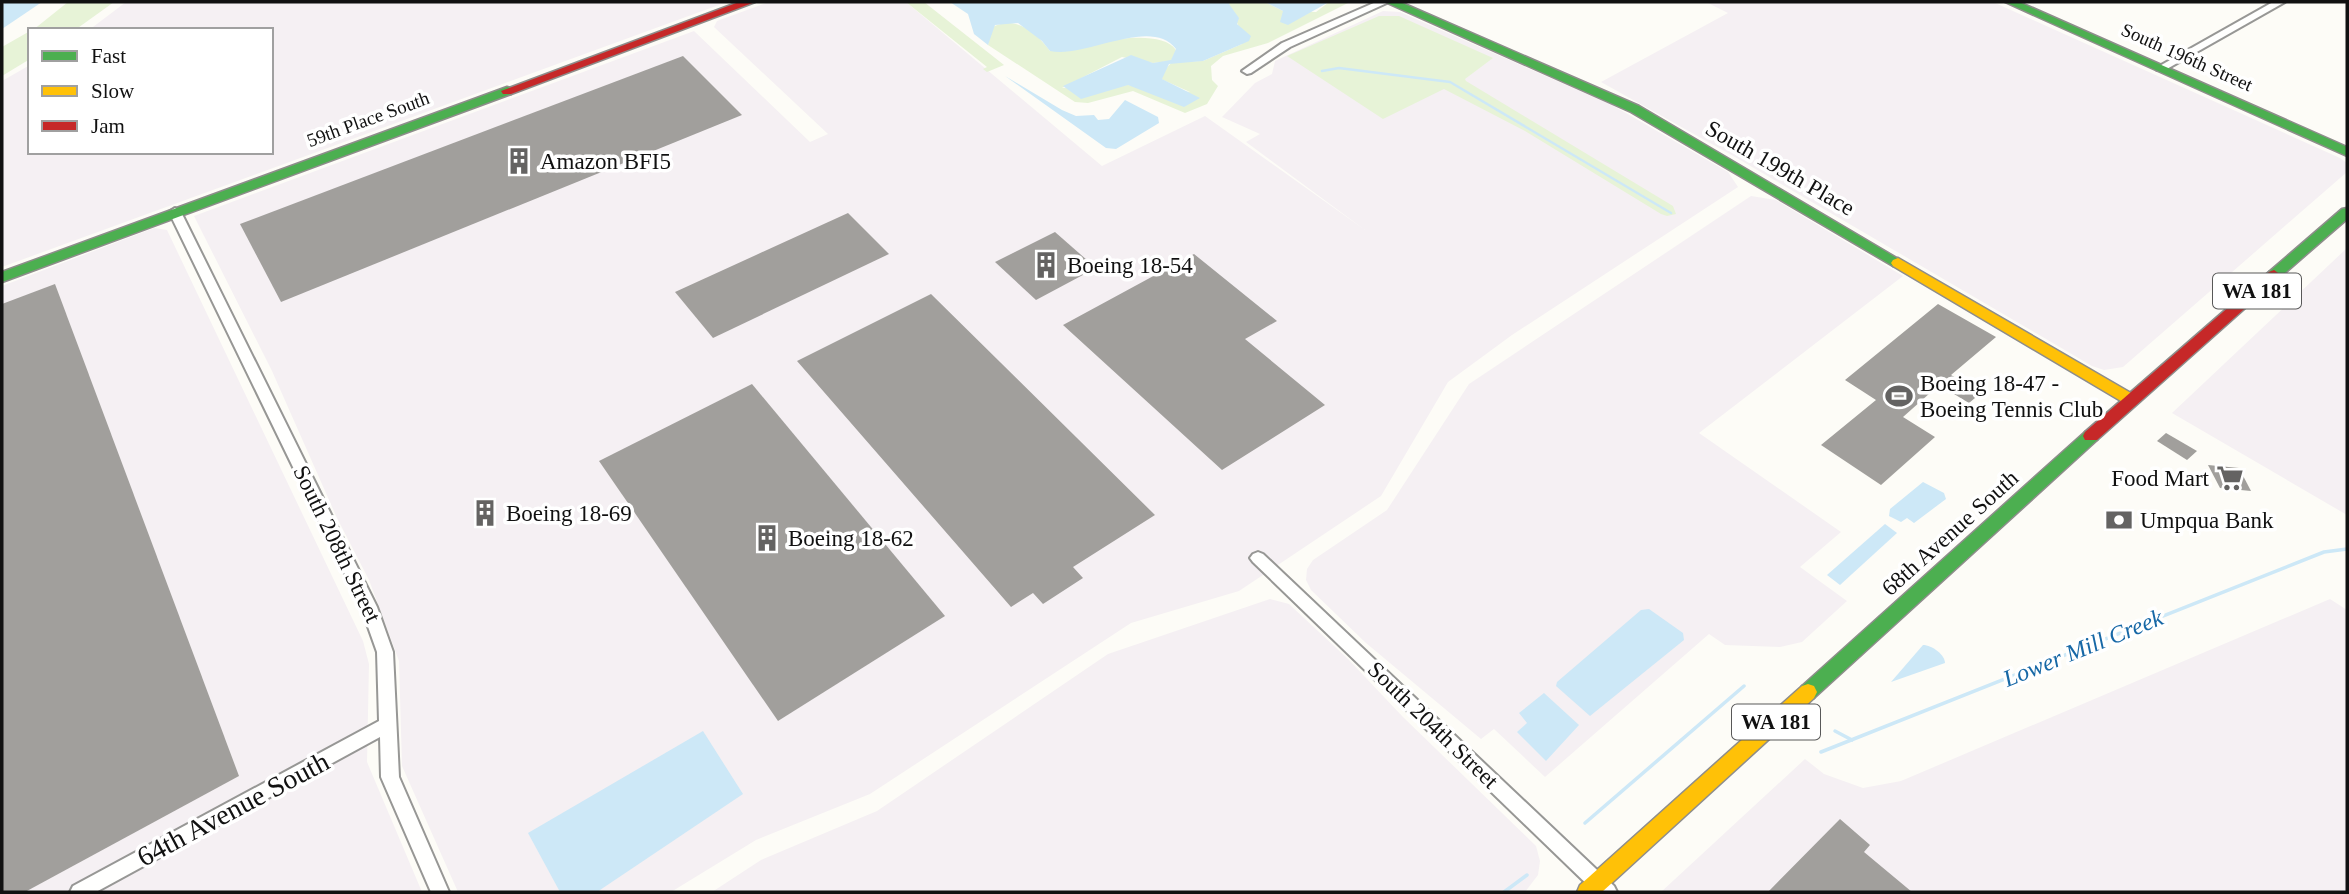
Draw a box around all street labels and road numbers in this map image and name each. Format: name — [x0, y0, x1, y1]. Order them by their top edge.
street label: South 196th Street — [2118, 19, 2257, 96]
street label: 59th Place South — [304, 87, 433, 151]
street label: South 199th Place — [1701, 115, 1859, 221]
road number: WA 181 — [2213, 274, 2301, 308]
street label: South 208th Street — [288, 462, 386, 627]
street label: 68th Avenue South — [1877, 465, 2024, 601]
street label: South 204th Street — [1363, 657, 1504, 794]
road number: WA 181 — [1732, 704, 1820, 740]
street label: 64th Avenue South — [132, 745, 334, 873]

